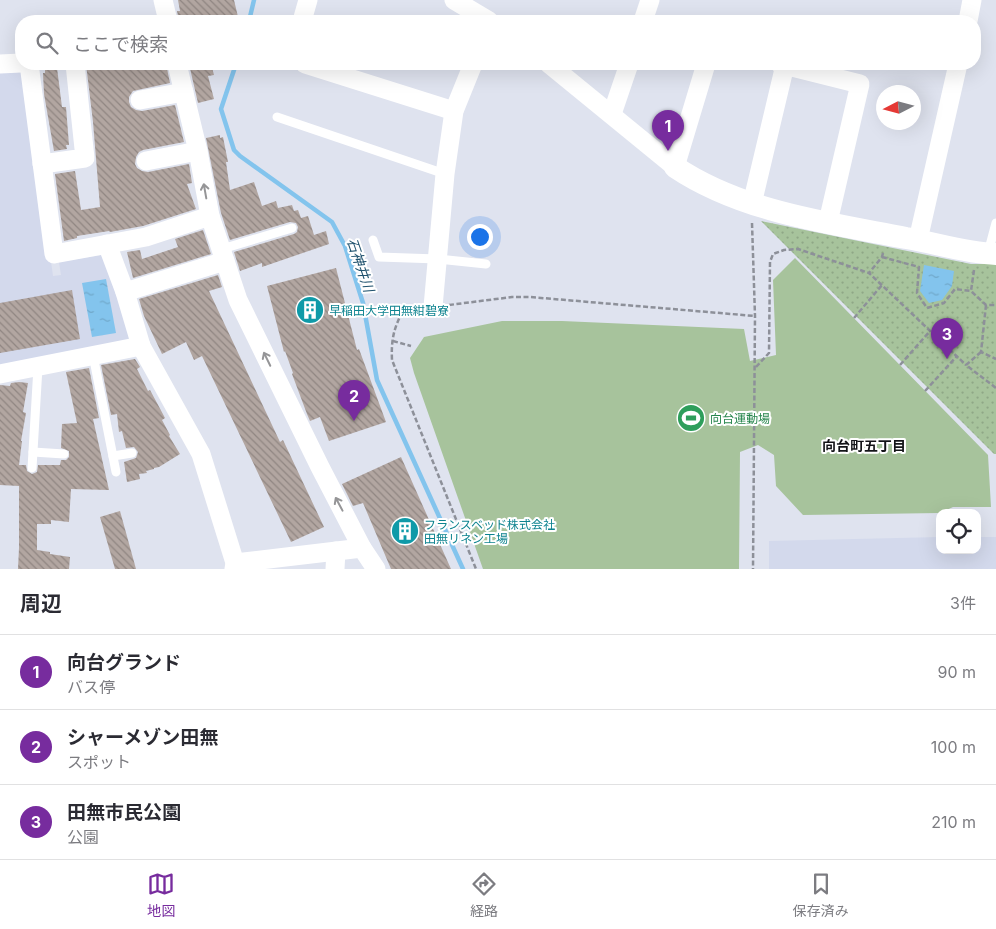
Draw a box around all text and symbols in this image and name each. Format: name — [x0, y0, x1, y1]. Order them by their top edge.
search box — [15, 15, 981, 70]
icon: search — [33, 29, 61, 57]
text: ここで検索 — [73, 33, 168, 56]
north arrow — [876, 85, 921, 130]
pin: 1 — [652, 110, 684, 151]
one-way arrow — [200, 183, 210, 199]
your location — [467, 224, 493, 250]
water label: 石神井川 — [344, 236, 379, 296]
building icon: 早稲田大学田無紺碧寮 — [295, 295, 325, 325]
place label: 早稲田大学田無紺碧寮 — [329, 303, 449, 318]
pin: 3 — [931, 318, 963, 359]
one-way arrow — [261, 352, 271, 367]
pin: 2 — [338, 380, 370, 421]
sports icon: 向台運動場 — [676, 403, 706, 433]
place label: 向台運動場 — [710, 411, 770, 426]
district label: 向台町五丁目 — [822, 437, 906, 454]
one-way arrow — [334, 497, 344, 512]
map controls — [936, 509, 981, 554]
button: locate — [936, 509, 981, 554]
building icon: フランスベッド株式会社 田無リネン工場 — [390, 516, 420, 546]
place label: フランスベッド株式会社 田無リネン工場 — [424, 517, 555, 546]
text: 周辺 — [20, 591, 62, 616]
text: 3件 — [950, 593, 976, 613]
text: 向台グランド — [67, 651, 181, 674]
text: 1 — [33, 662, 39, 682]
text: 90 m — [937, 662, 976, 682]
text: バス停 — [67, 677, 115, 697]
text: シャーメゾン田無 — [67, 726, 218, 749]
text: 2 — [31, 737, 41, 757]
text: 100 m — [931, 737, 976, 757]
text: スポット — [67, 752, 131, 772]
text: 田無市民公園 — [67, 801, 181, 824]
text: 3 — [31, 812, 41, 832]
text: 210 m — [931, 812, 976, 832]
text: 公園 — [67, 827, 99, 847]
tab: 地図 — [147, 870, 175, 920]
tab: 経路 — [470, 870, 498, 920]
tab: 保存済み — [793, 870, 849, 920]

